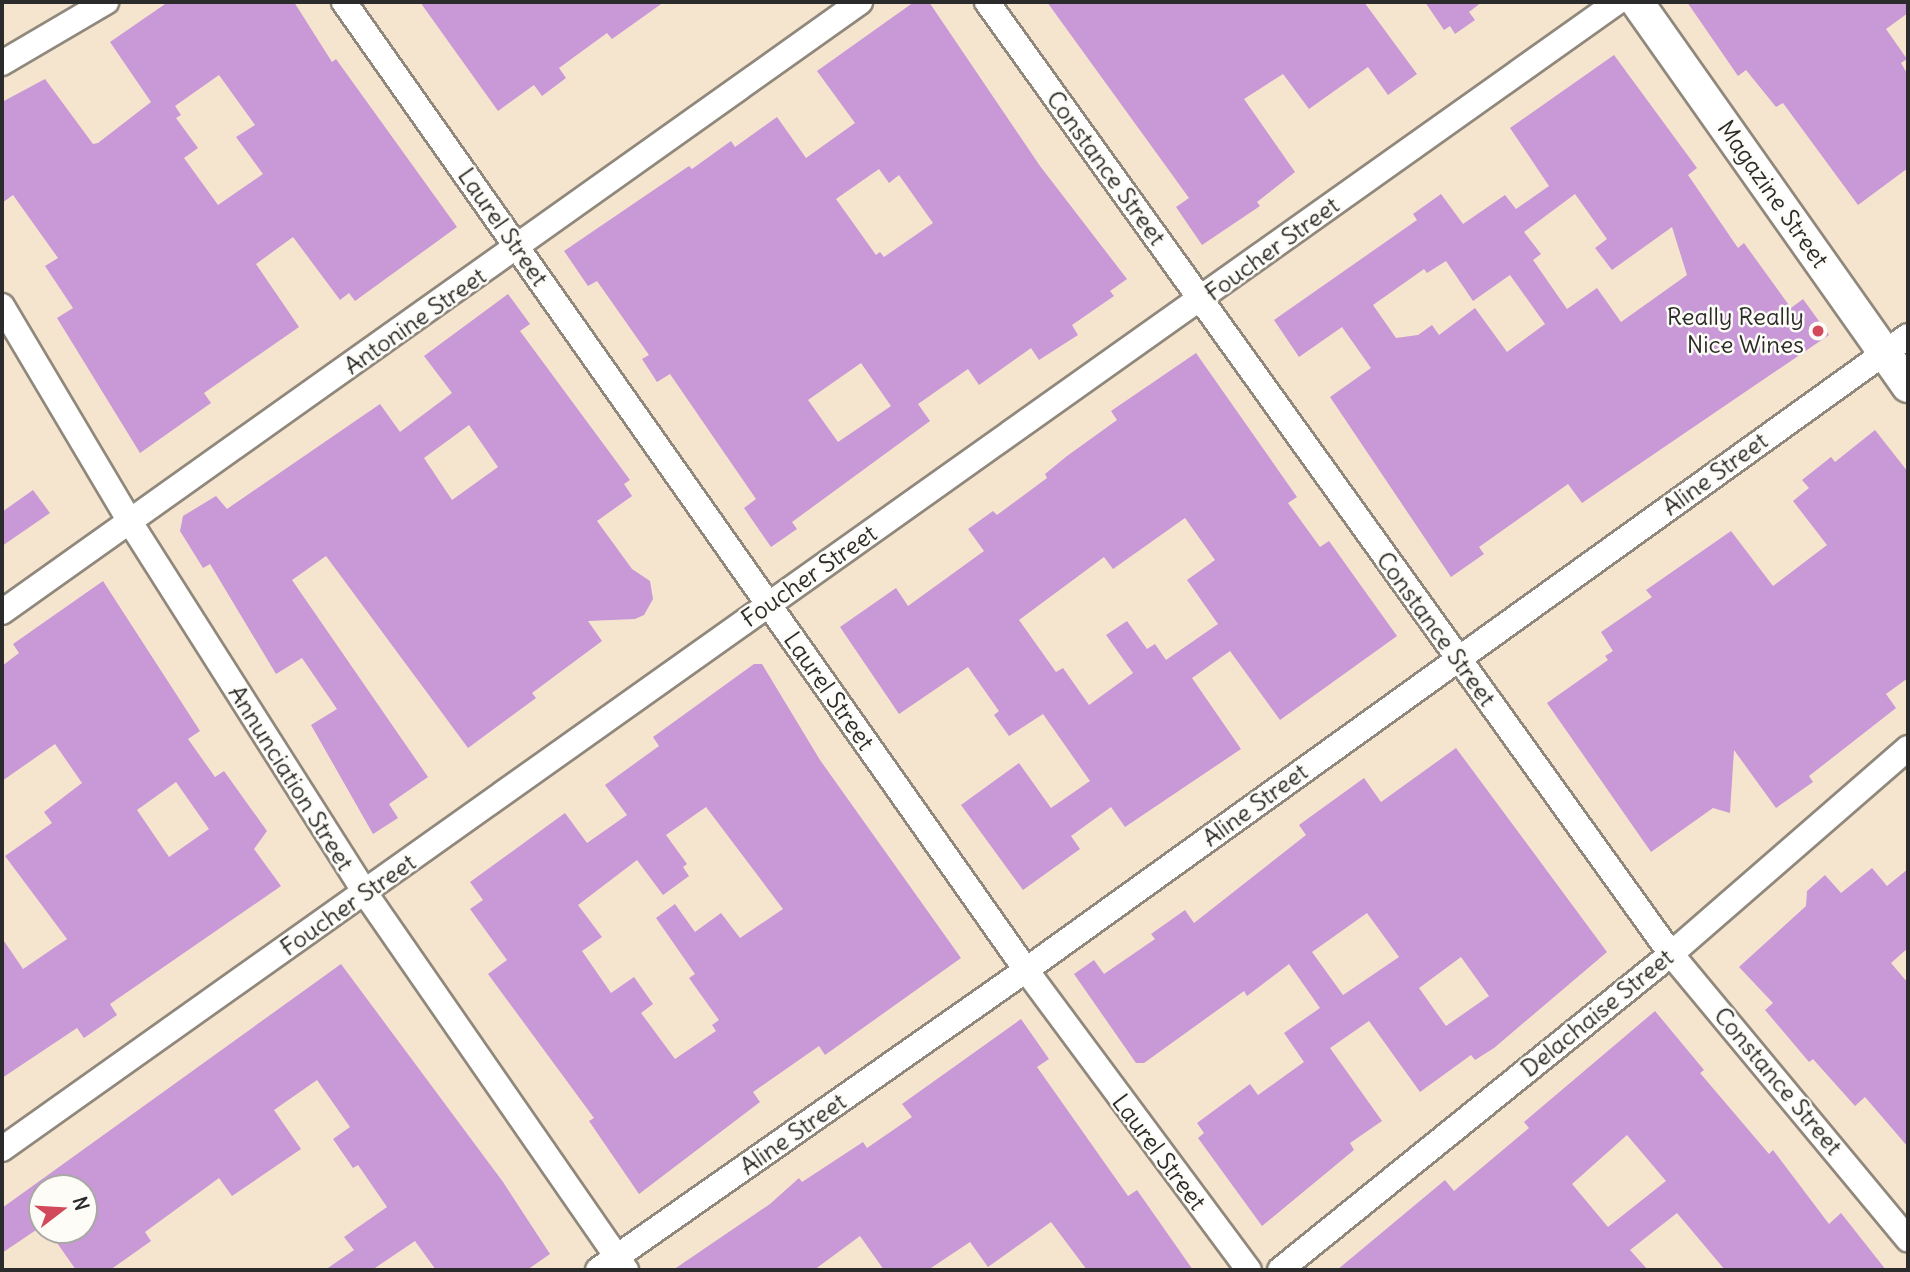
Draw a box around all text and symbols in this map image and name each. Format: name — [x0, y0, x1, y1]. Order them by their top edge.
street label: Constance Street — [1040, 85, 1172, 251]
street label: Magazine Street — [1711, 115, 1835, 273]
street label: Laurel Street — [452, 162, 554, 292]
street label: Foucher Street — [1199, 191, 1345, 307]
street label: Antonine Street — [339, 261, 491, 381]
place label: Really Really Nice Wines — [1667, 303, 1804, 359]
marker: Really Really Nice Wines — [1810, 323, 1826, 339]
street label: Aline Street — [1657, 426, 1773, 522]
street label: Foucher Street — [736, 519, 882, 633]
street label: Constance Street — [1370, 546, 1502, 712]
street label: Laurel Street — [778, 626, 880, 756]
street label: Annunciation Street — [222, 680, 360, 876]
street label: Aline Street — [1197, 757, 1313, 853]
street label: Foucher Street — [275, 848, 421, 962]
street label: Delachaise Street — [1515, 943, 1679, 1083]
street label: Constance Street — [1708, 1001, 1848, 1161]
street label: Aline Street — [734, 1087, 852, 1181]
street label: Laurel Street — [1106, 1088, 1212, 1216]
north arrow — [28, 1174, 98, 1244]
text: N — [68, 1194, 95, 1213]

